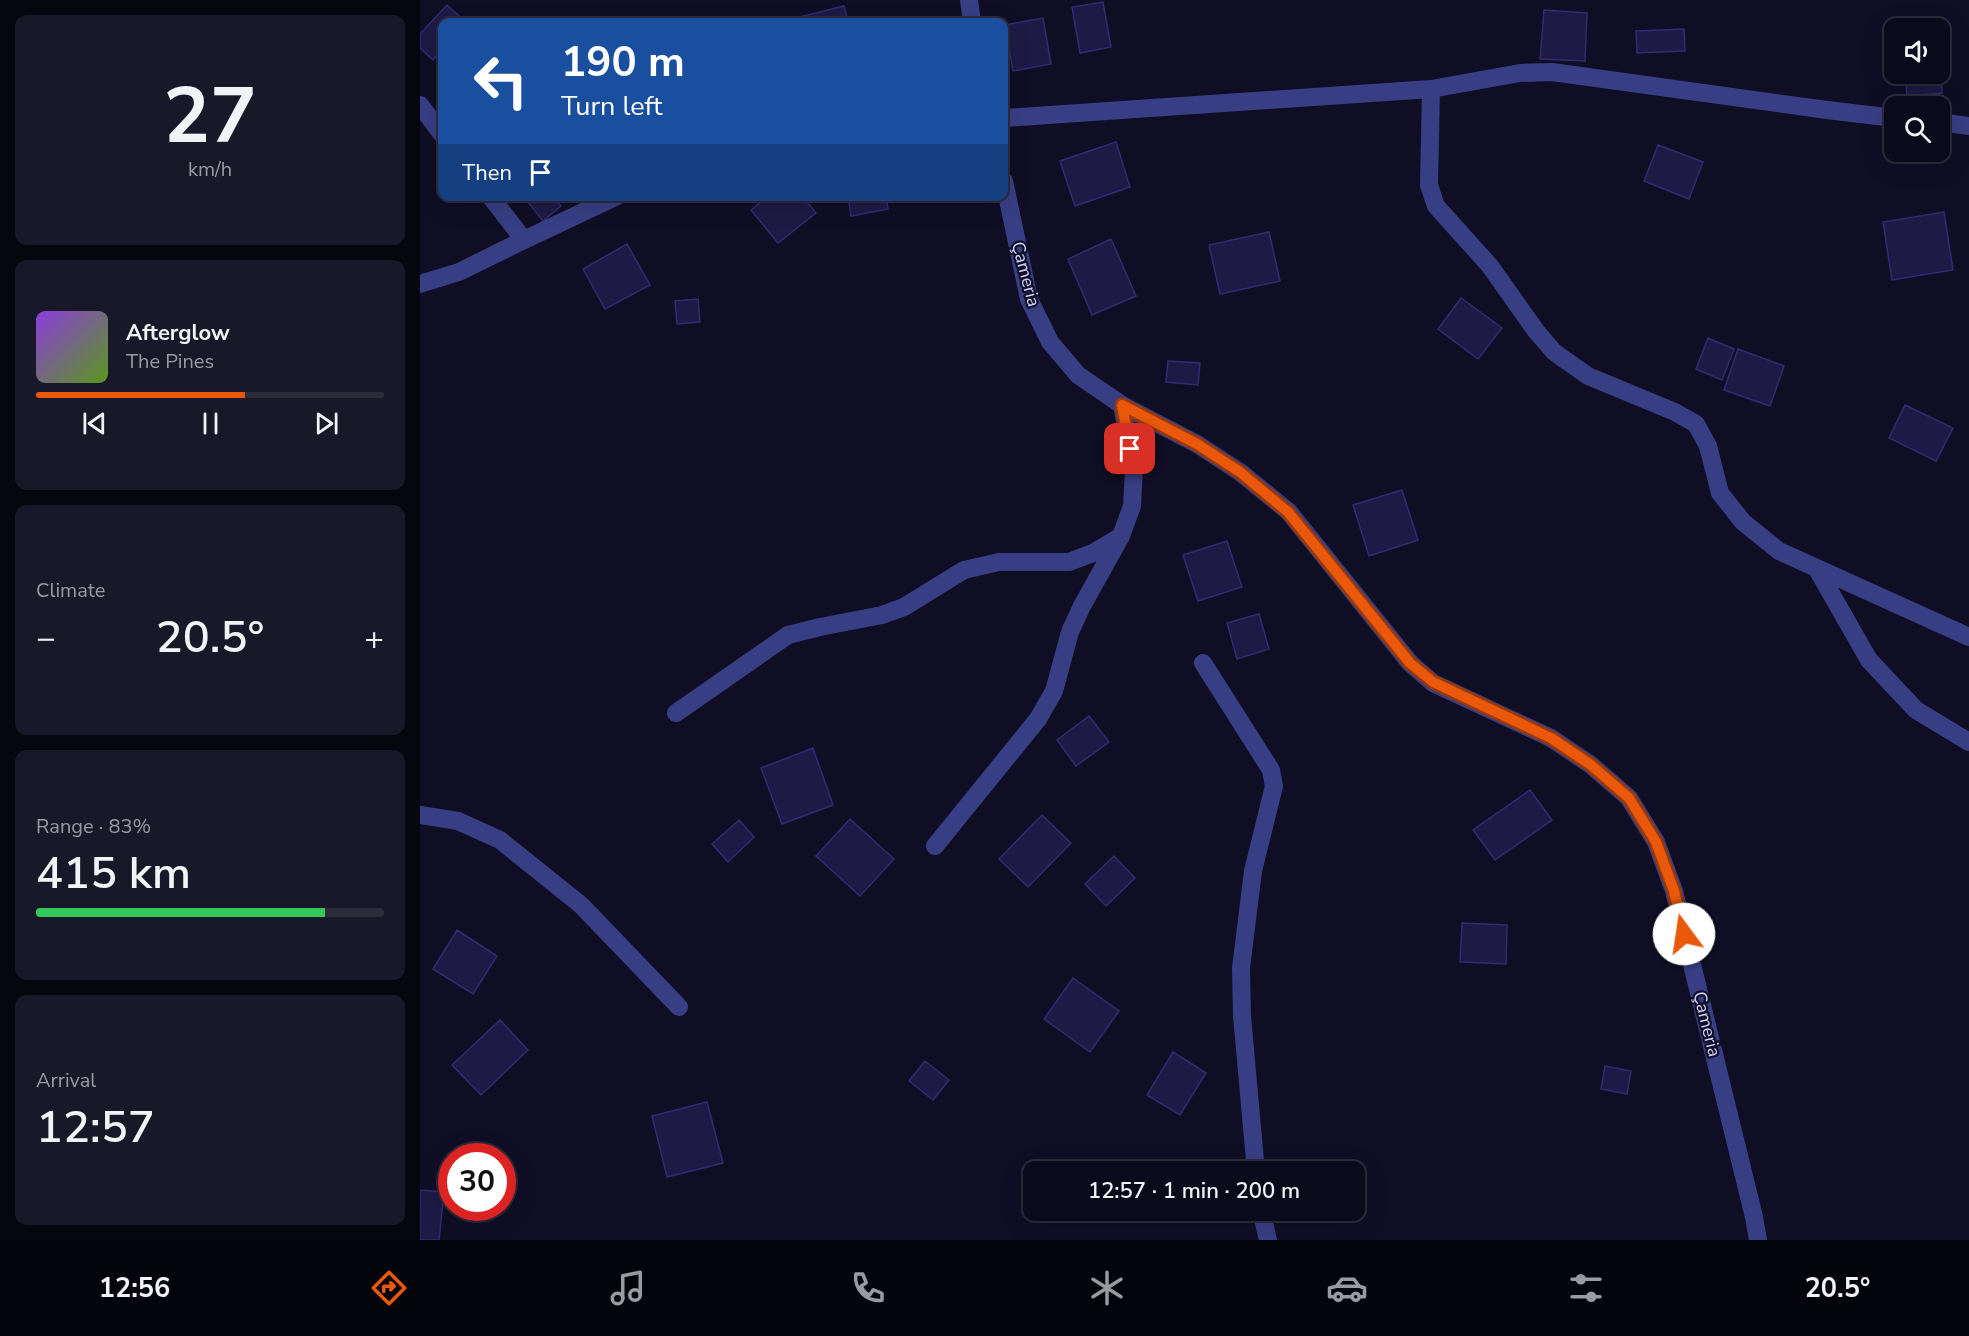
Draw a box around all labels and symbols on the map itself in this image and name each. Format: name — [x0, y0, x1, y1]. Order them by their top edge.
street label: Çameria — [1006, 239, 1046, 309]
pin — [1104, 423, 1155, 474]
position arrow — [1652, 902, 1716, 966]
street label: Çameria — [1687, 989, 1727, 1059]
speed limit sign: 30 — [438, 1143, 516, 1221]

